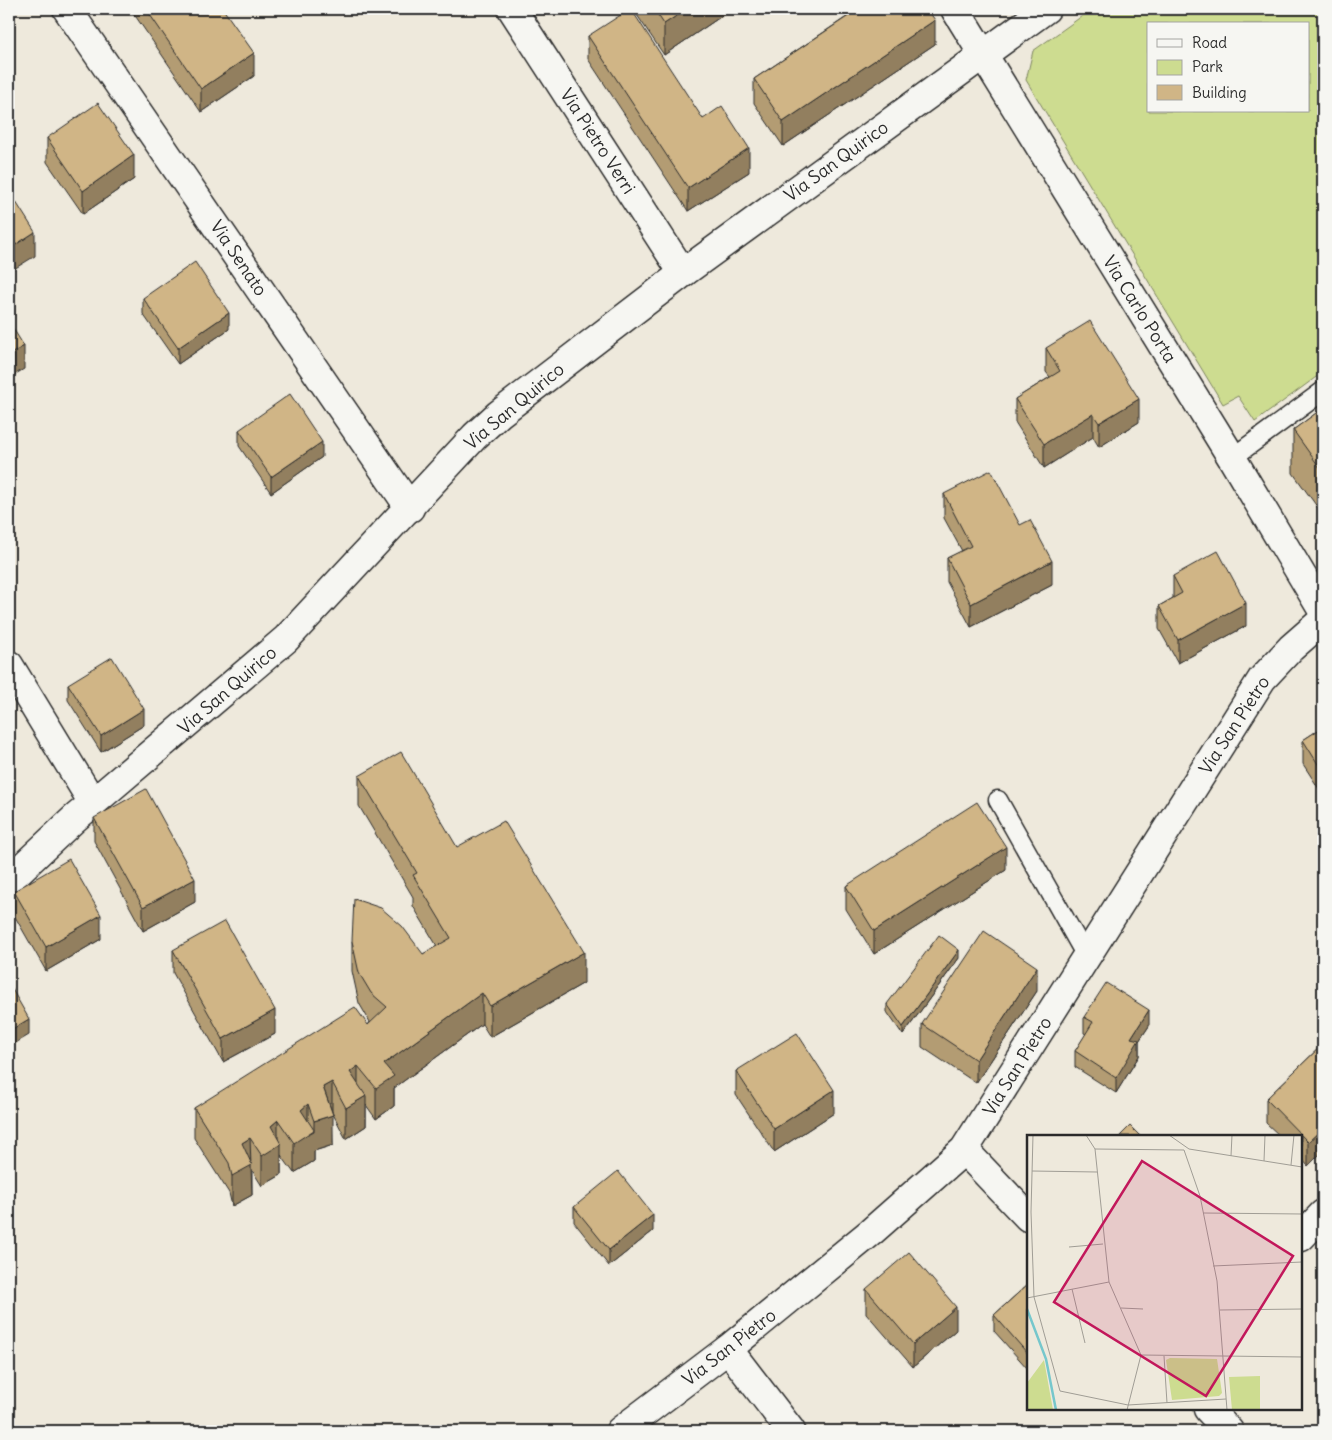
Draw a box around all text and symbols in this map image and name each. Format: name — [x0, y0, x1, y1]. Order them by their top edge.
legend — [1147, 22, 1310, 112]
text: Road — [1192, 33, 1227, 52]
text: Park — [1192, 57, 1223, 76]
text: Building — [1192, 83, 1247, 102]
street label: Via Pietro Verri — [555, 84, 641, 198]
street label: Via San Quirico — [779, 115, 893, 207]
street label: Via Senato — [205, 216, 273, 300]
street label: Via Carlo Porta — [1098, 251, 1182, 367]
street label: Via San Quirico — [459, 358, 569, 454]
street label: Via San Quirico — [173, 641, 281, 739]
street label: Via San Pietro — [1194, 671, 1274, 779]
street label: Via San Pietro — [977, 1012, 1057, 1120]
inset map — [1027, 1135, 1302, 1410]
street label: Via San Pietro — [677, 1303, 781, 1391]

